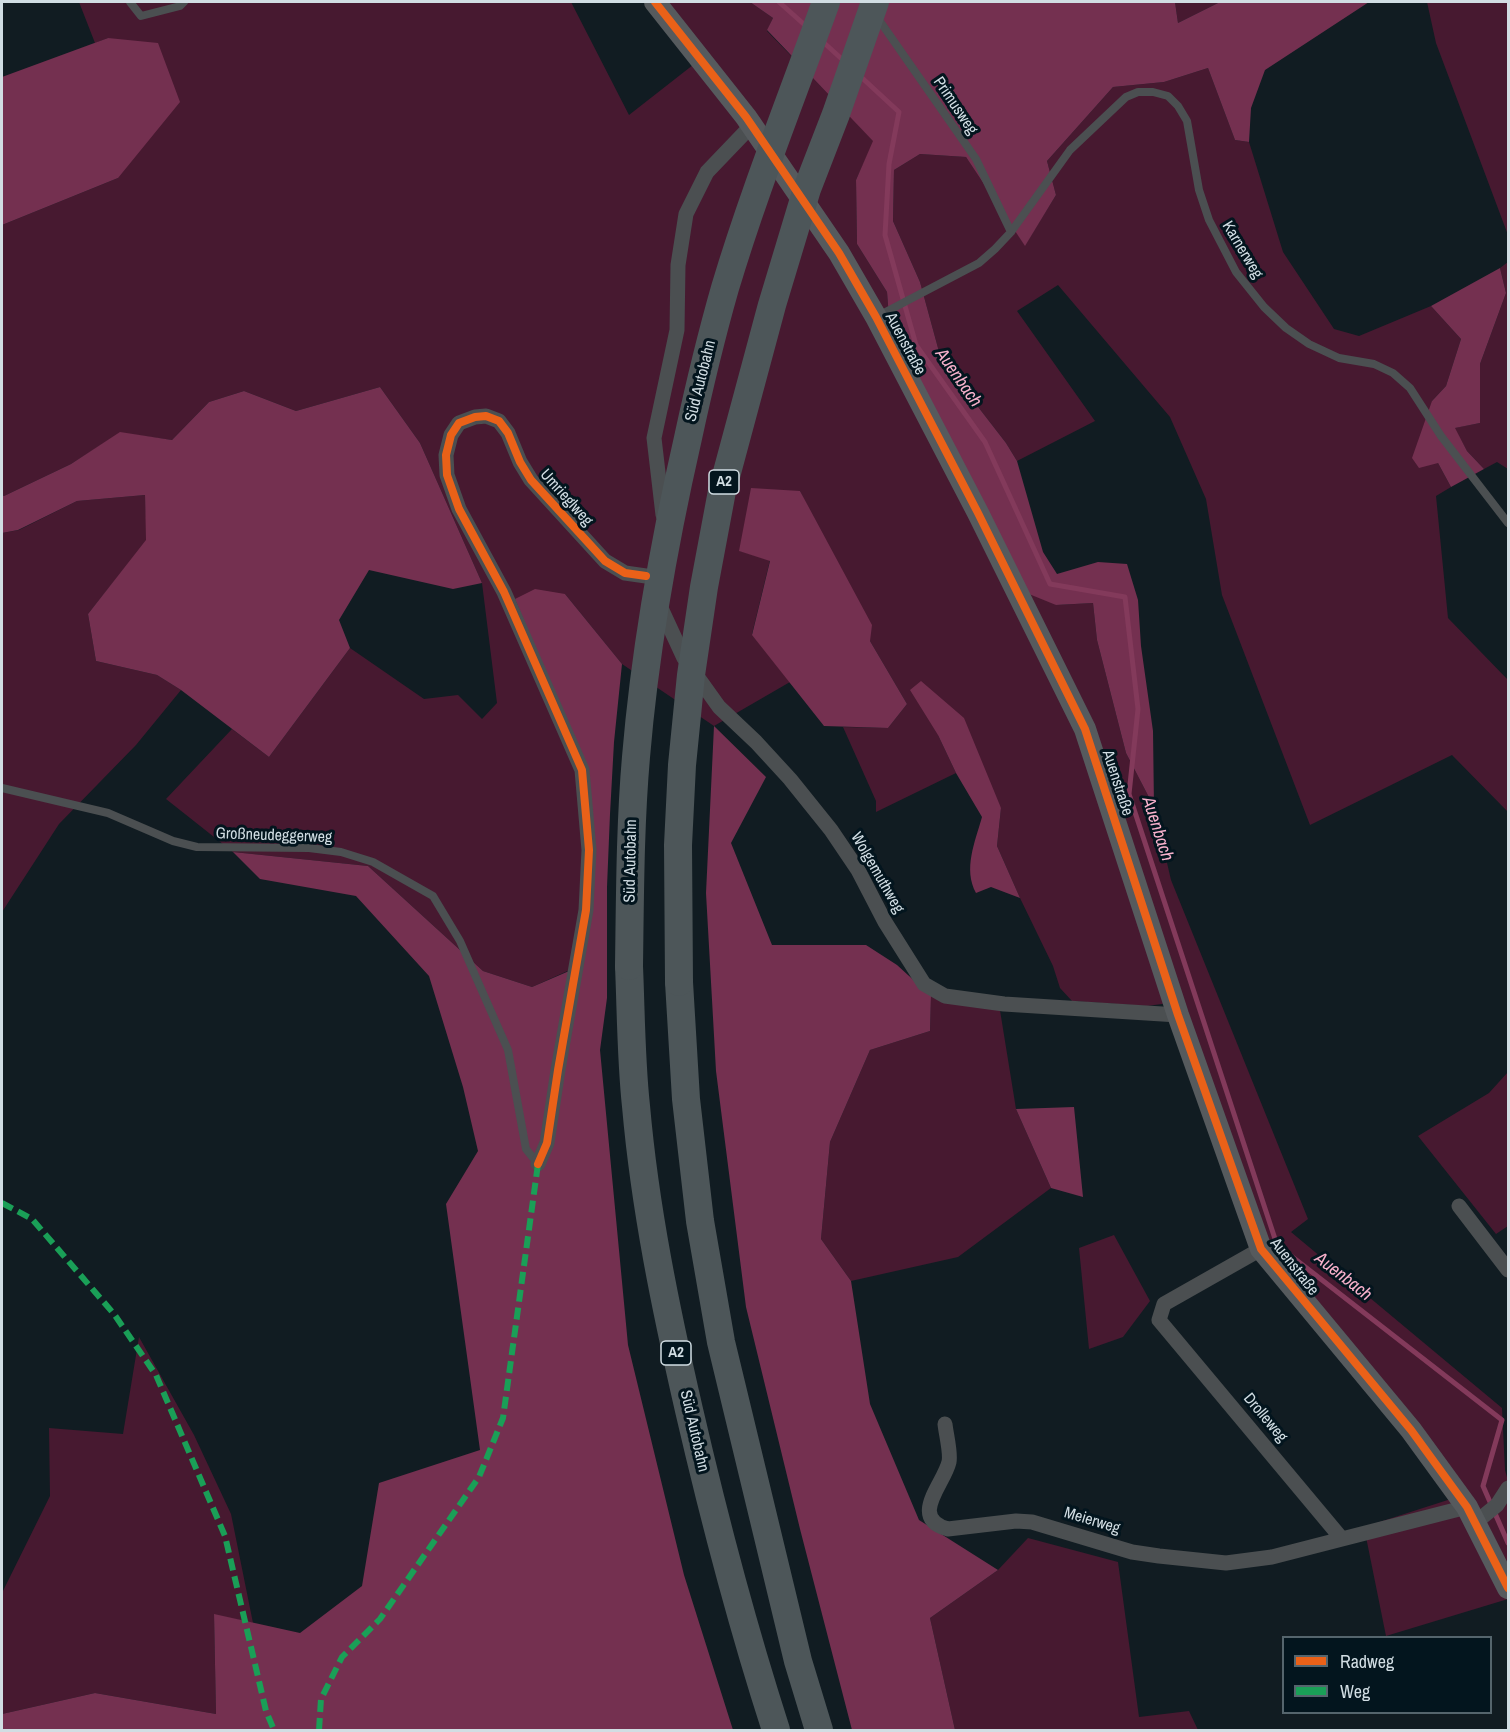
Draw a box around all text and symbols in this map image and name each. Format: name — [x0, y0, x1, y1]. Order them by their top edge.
street label: Primusweg — [929, 73, 981, 139]
street label: Karnerweg — [1217, 218, 1267, 282]
street label: Auenstraße — [881, 310, 929, 378]
street label: Süd Autobahn — [682, 338, 720, 424]
water label: Auenbach — [930, 345, 986, 411]
street label: Umrieglweg — [535, 466, 597, 530]
road number: A2 — [709, 470, 739, 494]
street label: Auenstraße — [1097, 748, 1137, 818]
water label: Auenbach — [1136, 794, 1178, 864]
street label: Süd Autobahn — [621, 819, 641, 903]
street label: Großneudeggerweg — [215, 824, 333, 848]
street label: Wolgemuthweg — [846, 829, 908, 917]
street label: Auenstraße — [1266, 1234, 1322, 1300]
water label: Auenbach — [1310, 1248, 1376, 1306]
road number: A2 — [661, 1341, 691, 1365]
street label: Süd Autobahn — [675, 1388, 713, 1474]
street label: Drolleweg — [1239, 1389, 1291, 1447]
street label: Meierweg — [1062, 1503, 1122, 1539]
legend — [1282, 1636, 1492, 1714]
text: Radweg — [1340, 1649, 1394, 1674]
text: Weg — [1340, 1679, 1370, 1704]

